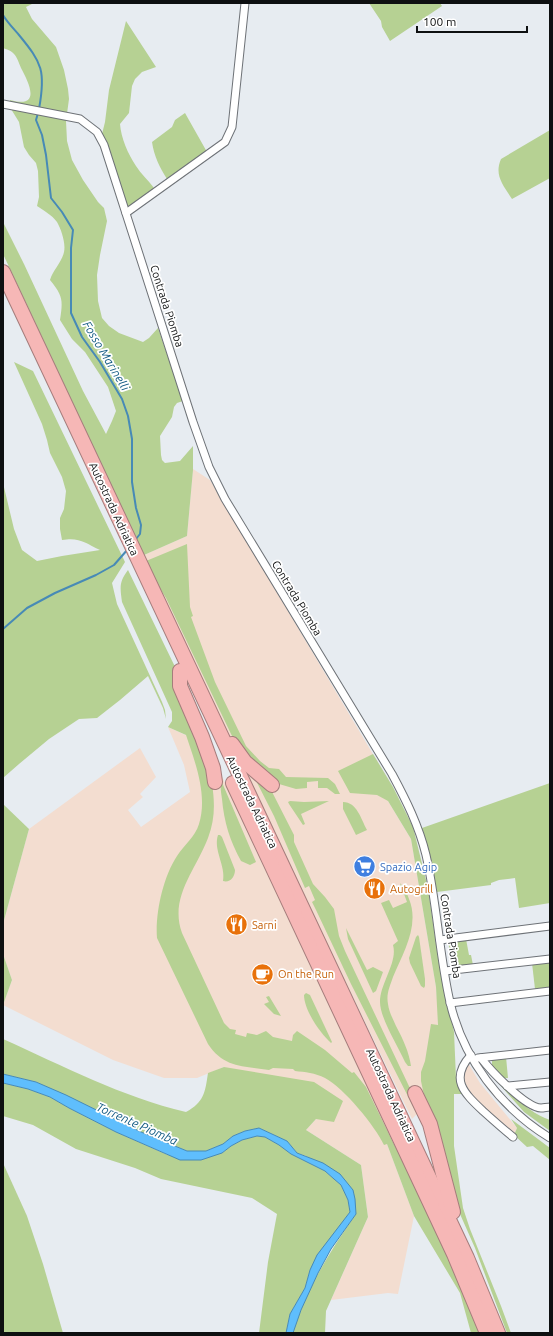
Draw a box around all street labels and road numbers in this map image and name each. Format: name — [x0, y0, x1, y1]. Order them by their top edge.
street label: Contrada Piomba — [148, 264, 186, 348]
street label: Autostrada Adriatica — [87, 460, 141, 558]
street label: Contrada Piomba — [270, 558, 324, 638]
street label: Autostrada Adriatica — [224, 754, 280, 850]
street label: Contrada Piomba — [438, 893, 464, 979]
street label: Autostrada Adriatica — [364, 1046, 418, 1144]

